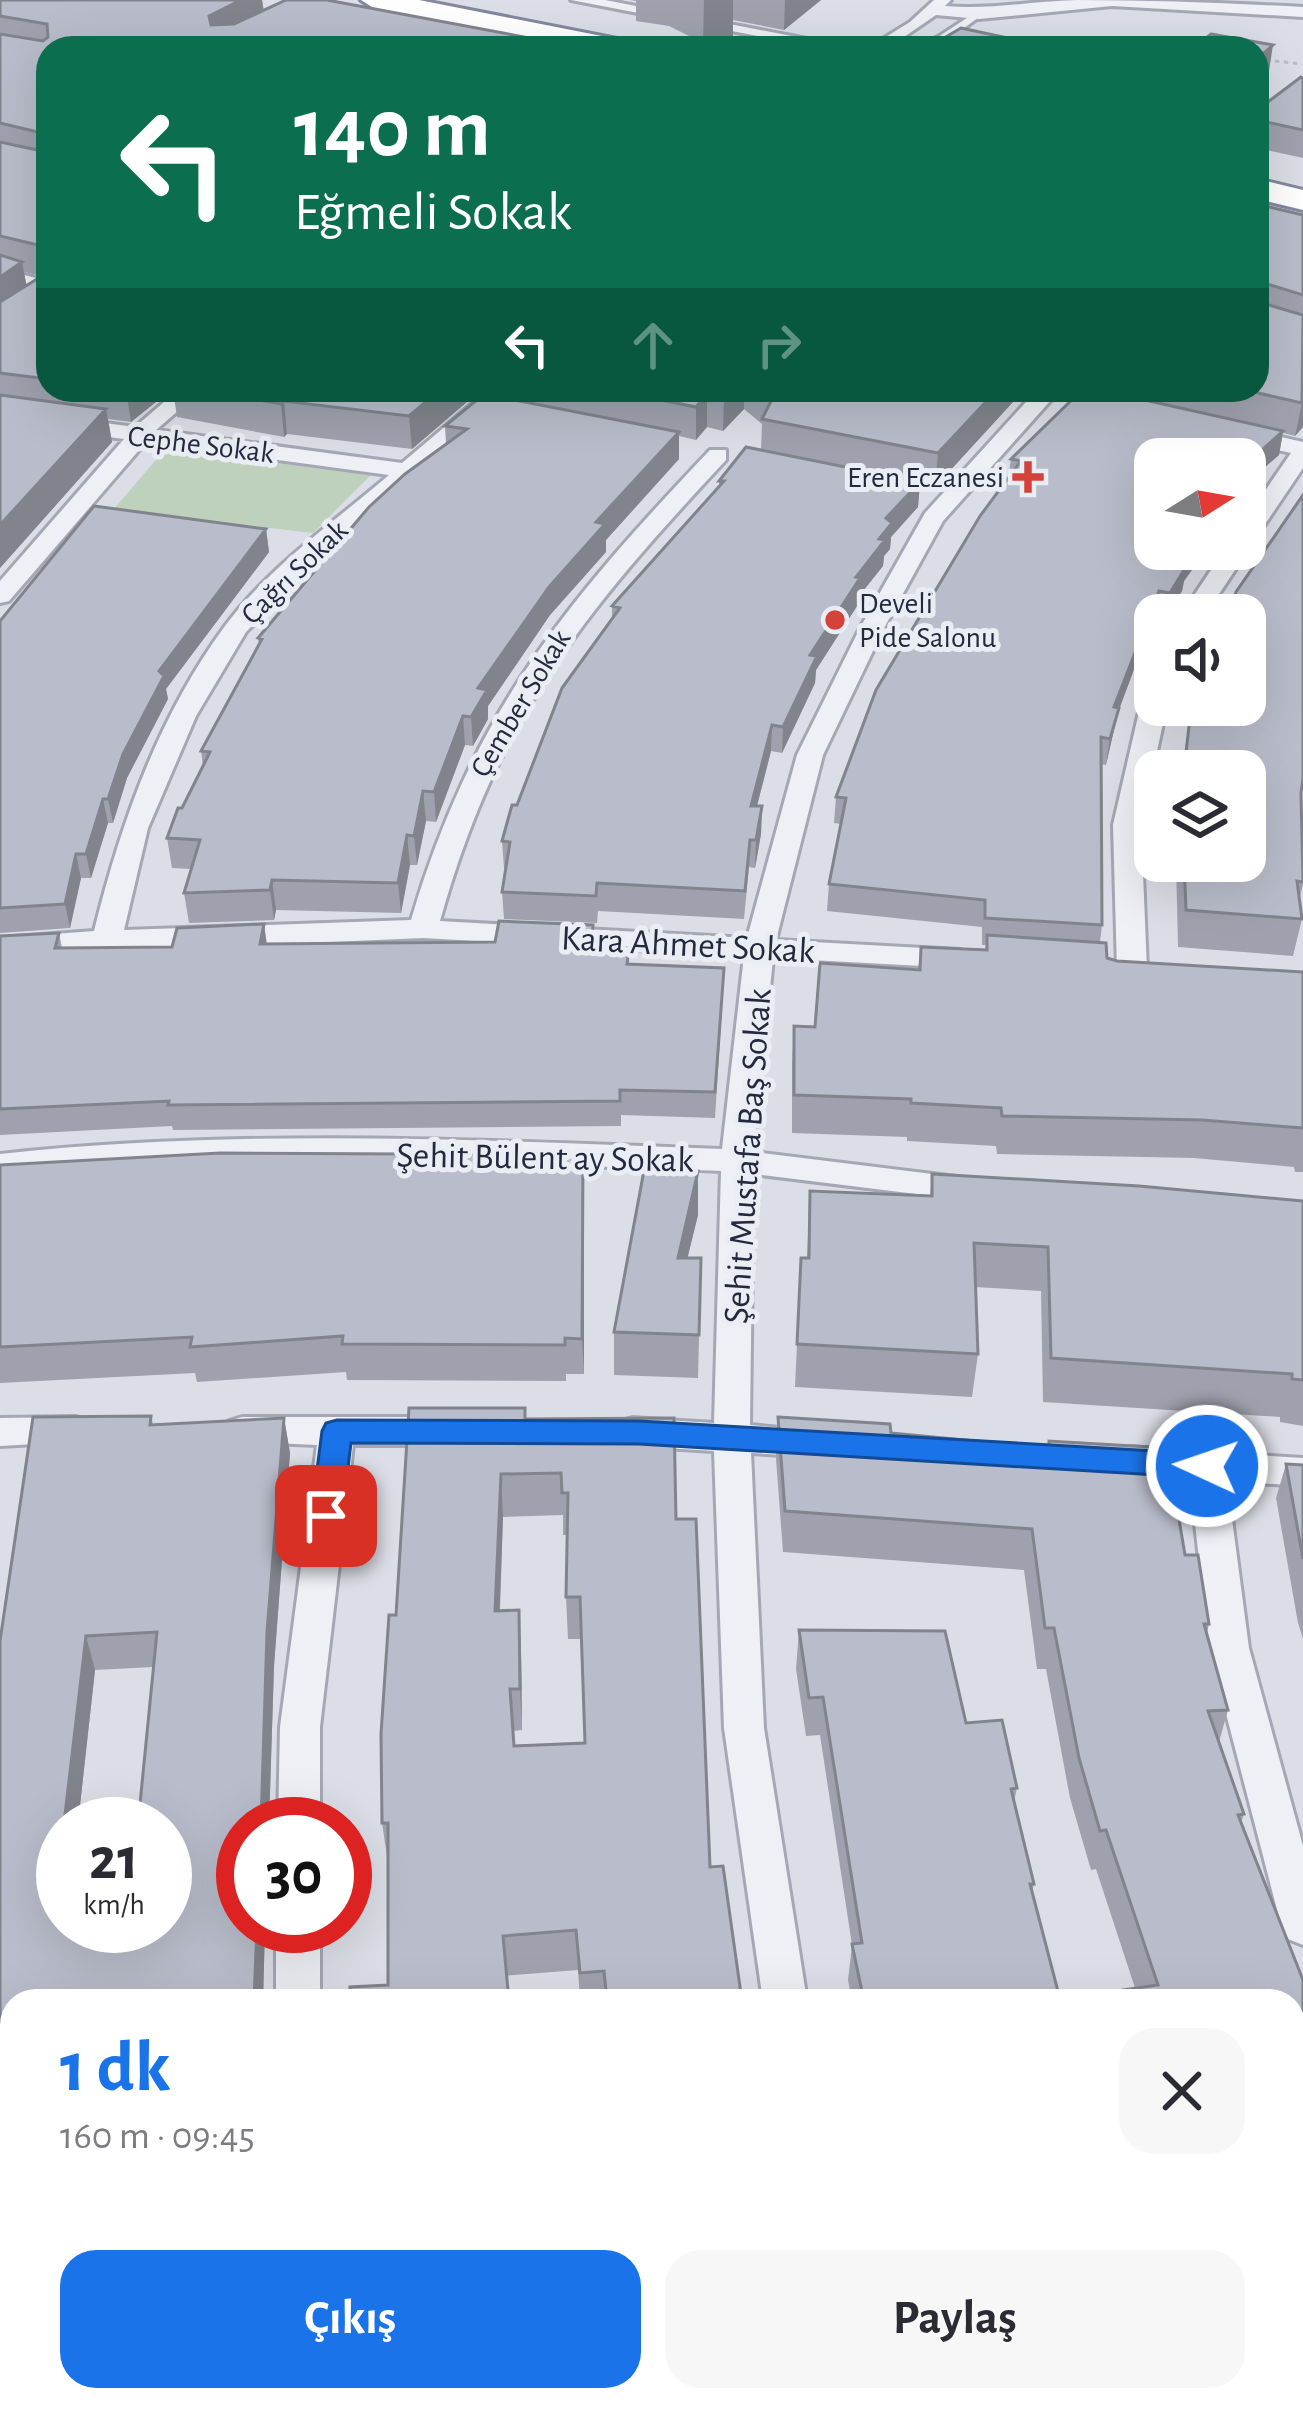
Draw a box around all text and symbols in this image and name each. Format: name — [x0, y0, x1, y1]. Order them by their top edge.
icon: left — [96, 84, 252, 240]
text: 140 m — [294, 88, 491, 172]
text: Eğmeli Sokak — [294, 186, 572, 240]
icon: left — [494, 312, 560, 378]
icon: ahead — [620, 312, 686, 378]
icon: right — [746, 312, 812, 378]
street label: Cephe Sokak — [126, 421, 276, 469]
north arrow — [1134, 438, 1266, 570]
map controls — [1134, 438, 1266, 882]
place label: Eren Eczanesi — [847, 463, 1004, 493]
marker: Eren Eczanesi — [1015, 464, 1041, 490]
street label: Çağrı Sokak — [236, 515, 354, 630]
place label: Develi Pide Salonu — [859, 589, 996, 653]
button: sound — [1134, 594, 1266, 726]
marker: Develi Pide Salonu — [822, 607, 848, 633]
street label: Çember Sokak — [465, 625, 577, 782]
button: layers — [1134, 750, 1266, 882]
street label: Kara Ahmet Sokak — [560, 920, 816, 970]
street label: Şehit Mustafa Baş Sokak — [718, 987, 778, 1325]
street label: Şehit Bülent ay Sokak — [396, 1137, 694, 1179]
position arrow — [1144, 1403, 1270, 1529]
pin — [275, 1465, 377, 1567]
icon: arrive — [293, 1483, 359, 1549]
speed limit sign: 30 — [216, 1797, 372, 1953]
text: 21 — [89, 1830, 139, 1890]
text: km/h — [83, 1890, 145, 1920]
button: close — [1119, 2028, 1245, 2154]
text: 1 dk — [60, 2032, 170, 2104]
text: 160 m · 09:45 — [60, 2117, 255, 2156]
button: Çıkış — [60, 2250, 641, 2388]
button: Paylaş — [665, 2250, 1245, 2388]

